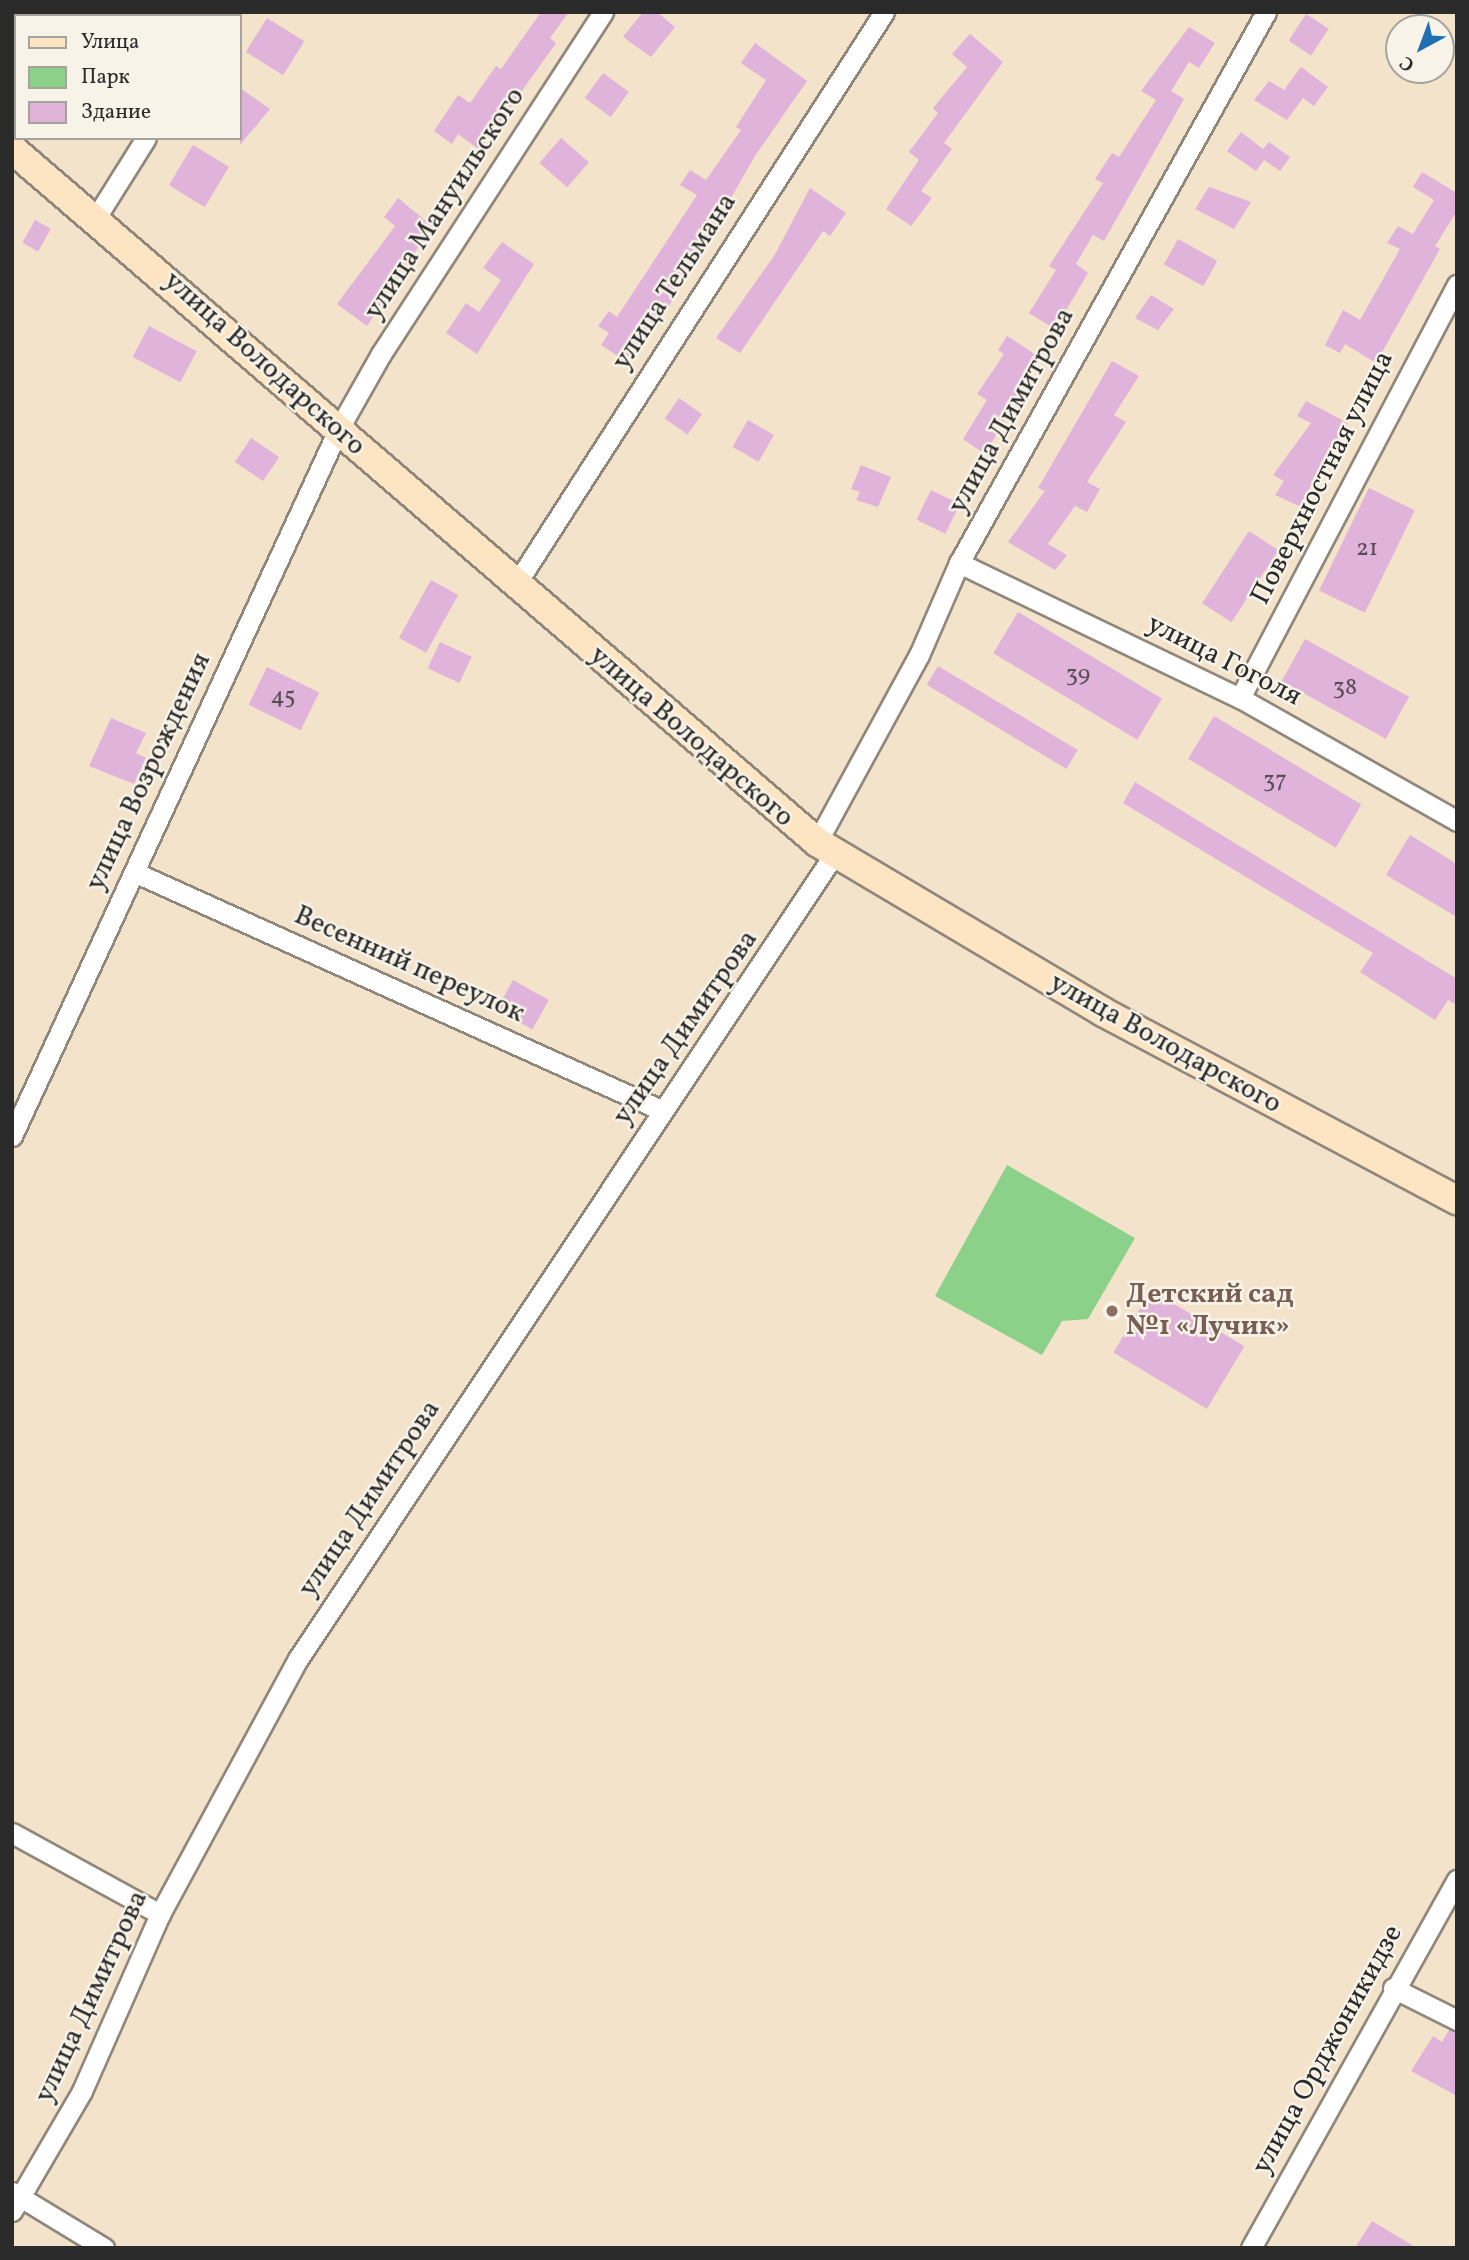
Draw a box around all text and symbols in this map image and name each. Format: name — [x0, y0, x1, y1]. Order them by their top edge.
legend — [14, 14, 242, 140]
north arrow — [1385, 14, 1455, 84]
text: Улица — [81, 28, 139, 57]
text: С — [1394, 50, 1421, 77]
text: Парк — [81, 63, 130, 92]
street label: улица Мануильского — [357, 82, 533, 326]
text: Здание — [81, 98, 151, 127]
street label: улица Тельмана — [605, 187, 745, 377]
street label: улица Володарского — [156, 265, 372, 463]
street label: улица Димитрова — [942, 302, 1082, 520]
street label: Поверхностная улица — [1244, 345, 1402, 611]
house number: 21 — [1356, 536, 1378, 564]
street label: улица Гоголя — [1141, 608, 1307, 714]
street label: улица Володарского — [582, 639, 800, 835]
street label: улица Возрождения — [79, 648, 219, 896]
house number: 39 — [1066, 662, 1090, 690]
house number: 38 — [1333, 675, 1357, 703]
house number: 45 — [270, 684, 296, 712]
house number: 37 — [1263, 768, 1287, 796]
street label: Весенний переулок — [289, 899, 529, 1031]
street label: улица Димитрова — [606, 924, 766, 1132]
street label: улица Володарского — [1043, 966, 1287, 1122]
place label: Детский сад №1 «Лучик» — [1126, 1278, 1294, 1344]
marker: Детский сад №1 «Лучик» — [1104, 1303, 1120, 1319]
street label: улица Димитрова — [292, 1394, 448, 1604]
street label: улица Димитрова — [28, 1886, 156, 2108]
street label: улица Орджоникидзе — [1245, 1919, 1411, 2181]

